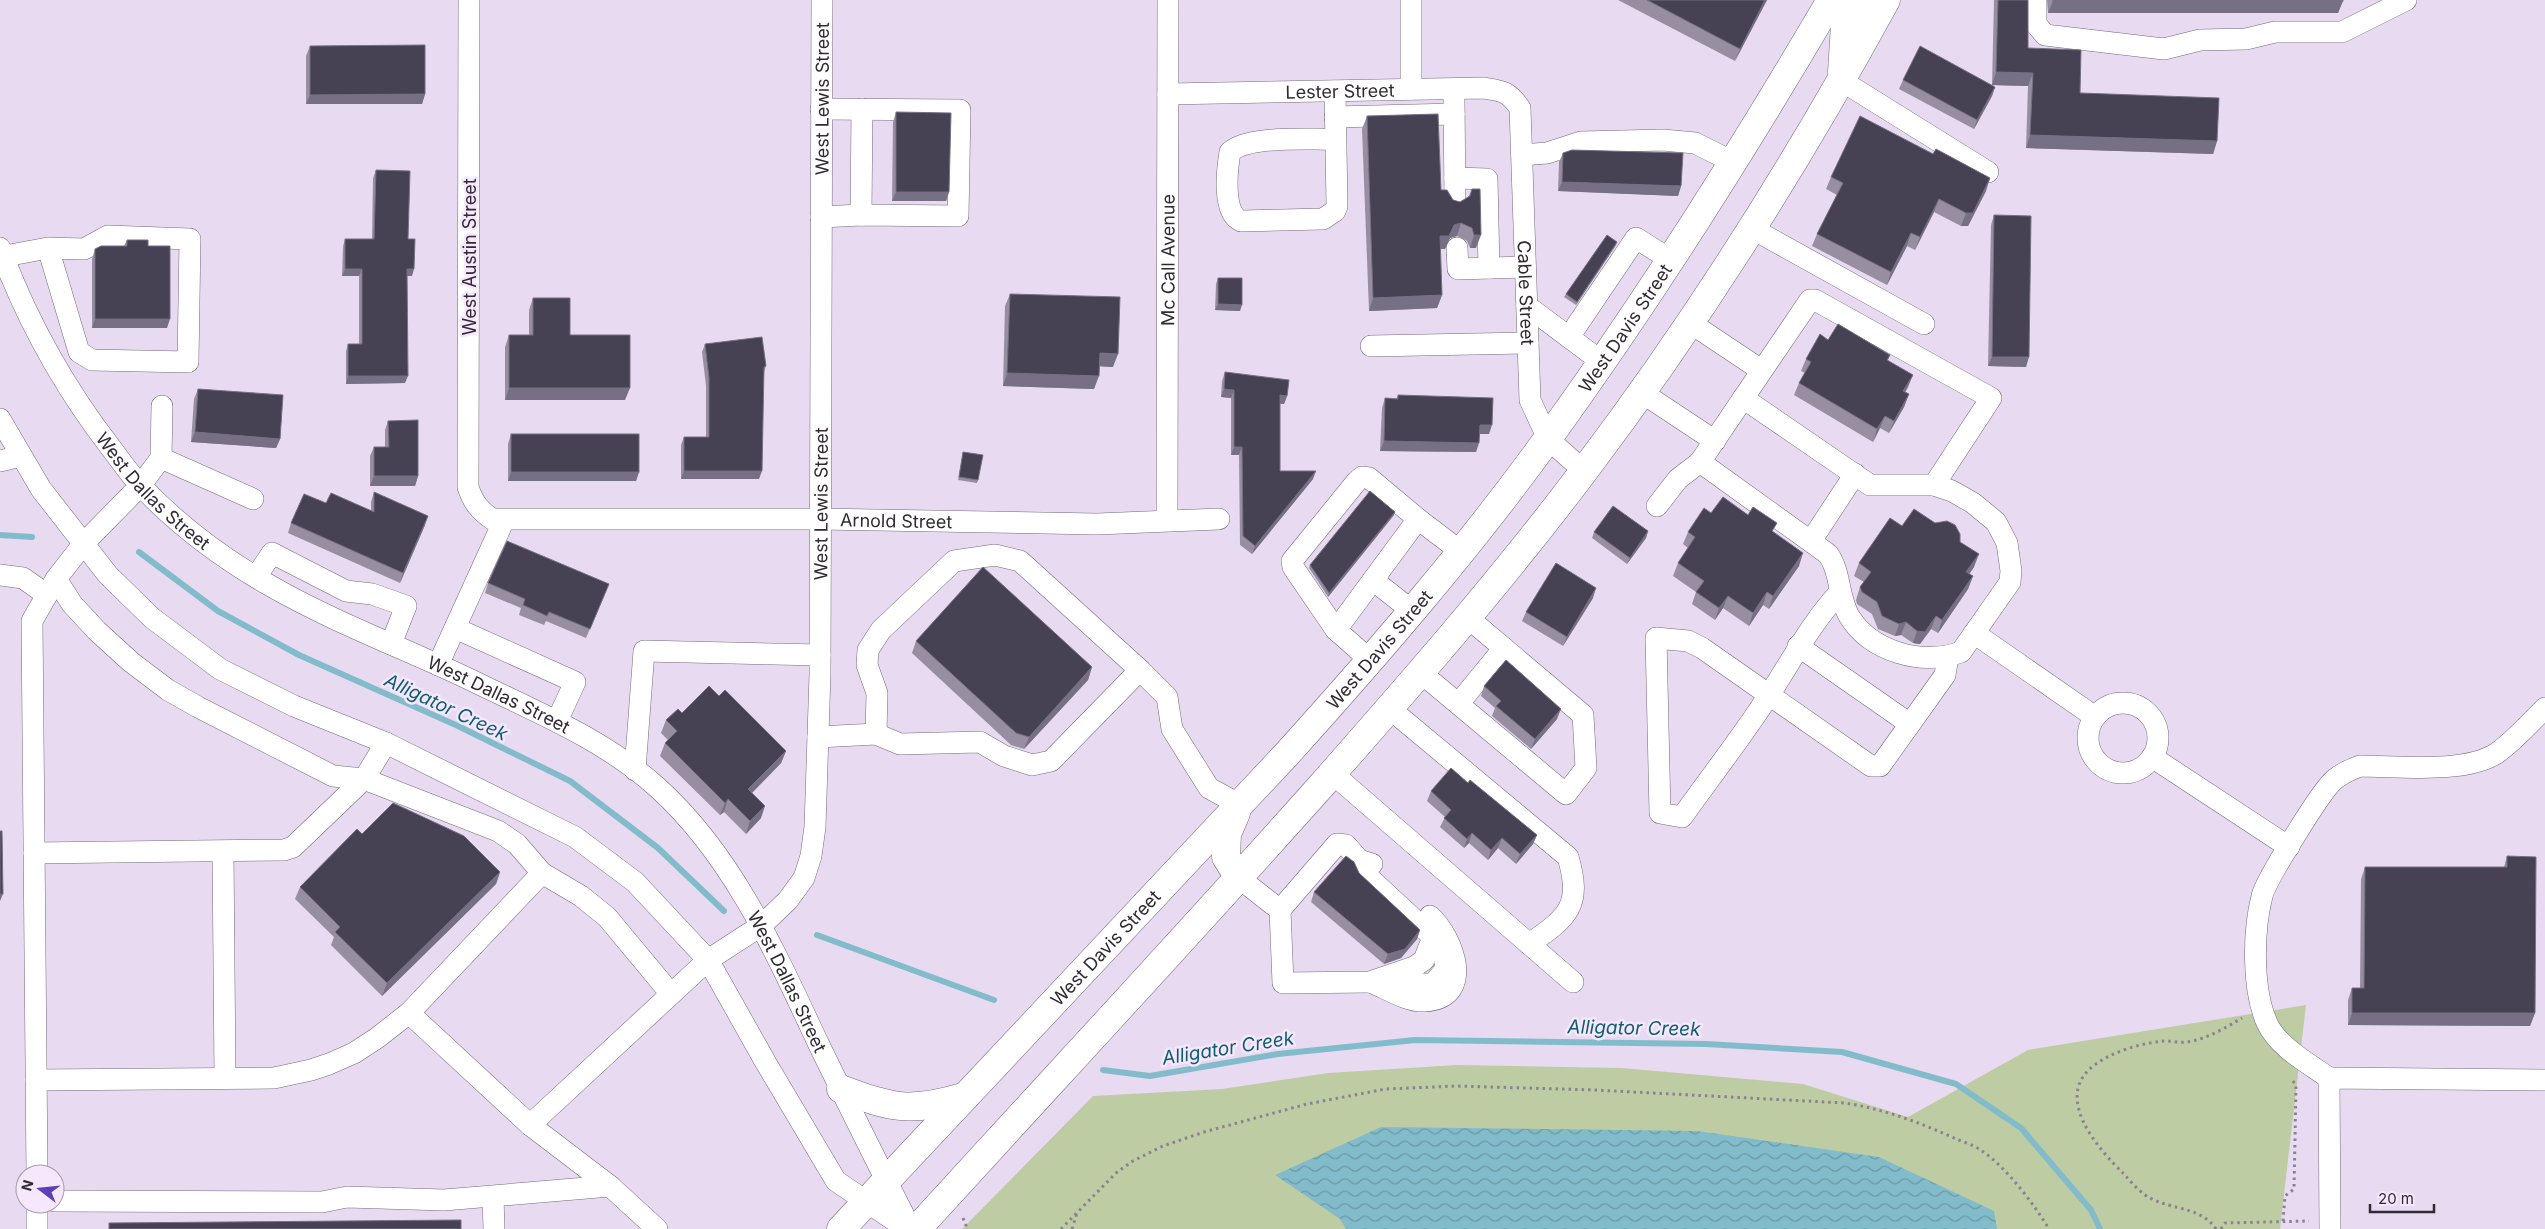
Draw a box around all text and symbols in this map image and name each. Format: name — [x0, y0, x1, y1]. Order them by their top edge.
street label: West Lewis Street — [811, 22, 832, 175]
street label: Lester Street — [1285, 79, 1395, 102]
street label: West Austin Street — [459, 178, 480, 336]
street label: Mc Call Avenue — [1157, 194, 1178, 326]
street label: Cable Street — [1514, 240, 1539, 346]
street label: West Davis Street — [1574, 260, 1676, 396]
street label: West Lewis Street — [810, 427, 831, 580]
street label: West Dallas Street — [92, 428, 214, 554]
street label: Arnold Street — [840, 509, 953, 532]
street label: West Davis Street — [1322, 585, 1436, 713]
street label: West Dallas Street — [425, 651, 574, 737]
water label: Alligator Creek — [380, 668, 512, 746]
street label: West Davis Street — [1046, 885, 1164, 1010]
street label: West Dallas Street — [744, 907, 831, 1056]
water label: Alligator Creek — [1566, 1015, 1701, 1041]
water label: Alligator Creek — [1159, 1026, 1296, 1070]
north arrow — [15, 1164, 65, 1214]
text: N — [17, 1178, 37, 1193]
scale bar — [2370, 1182, 2434, 1214]
text: 20 m — [2378, 1189, 2414, 1208]

